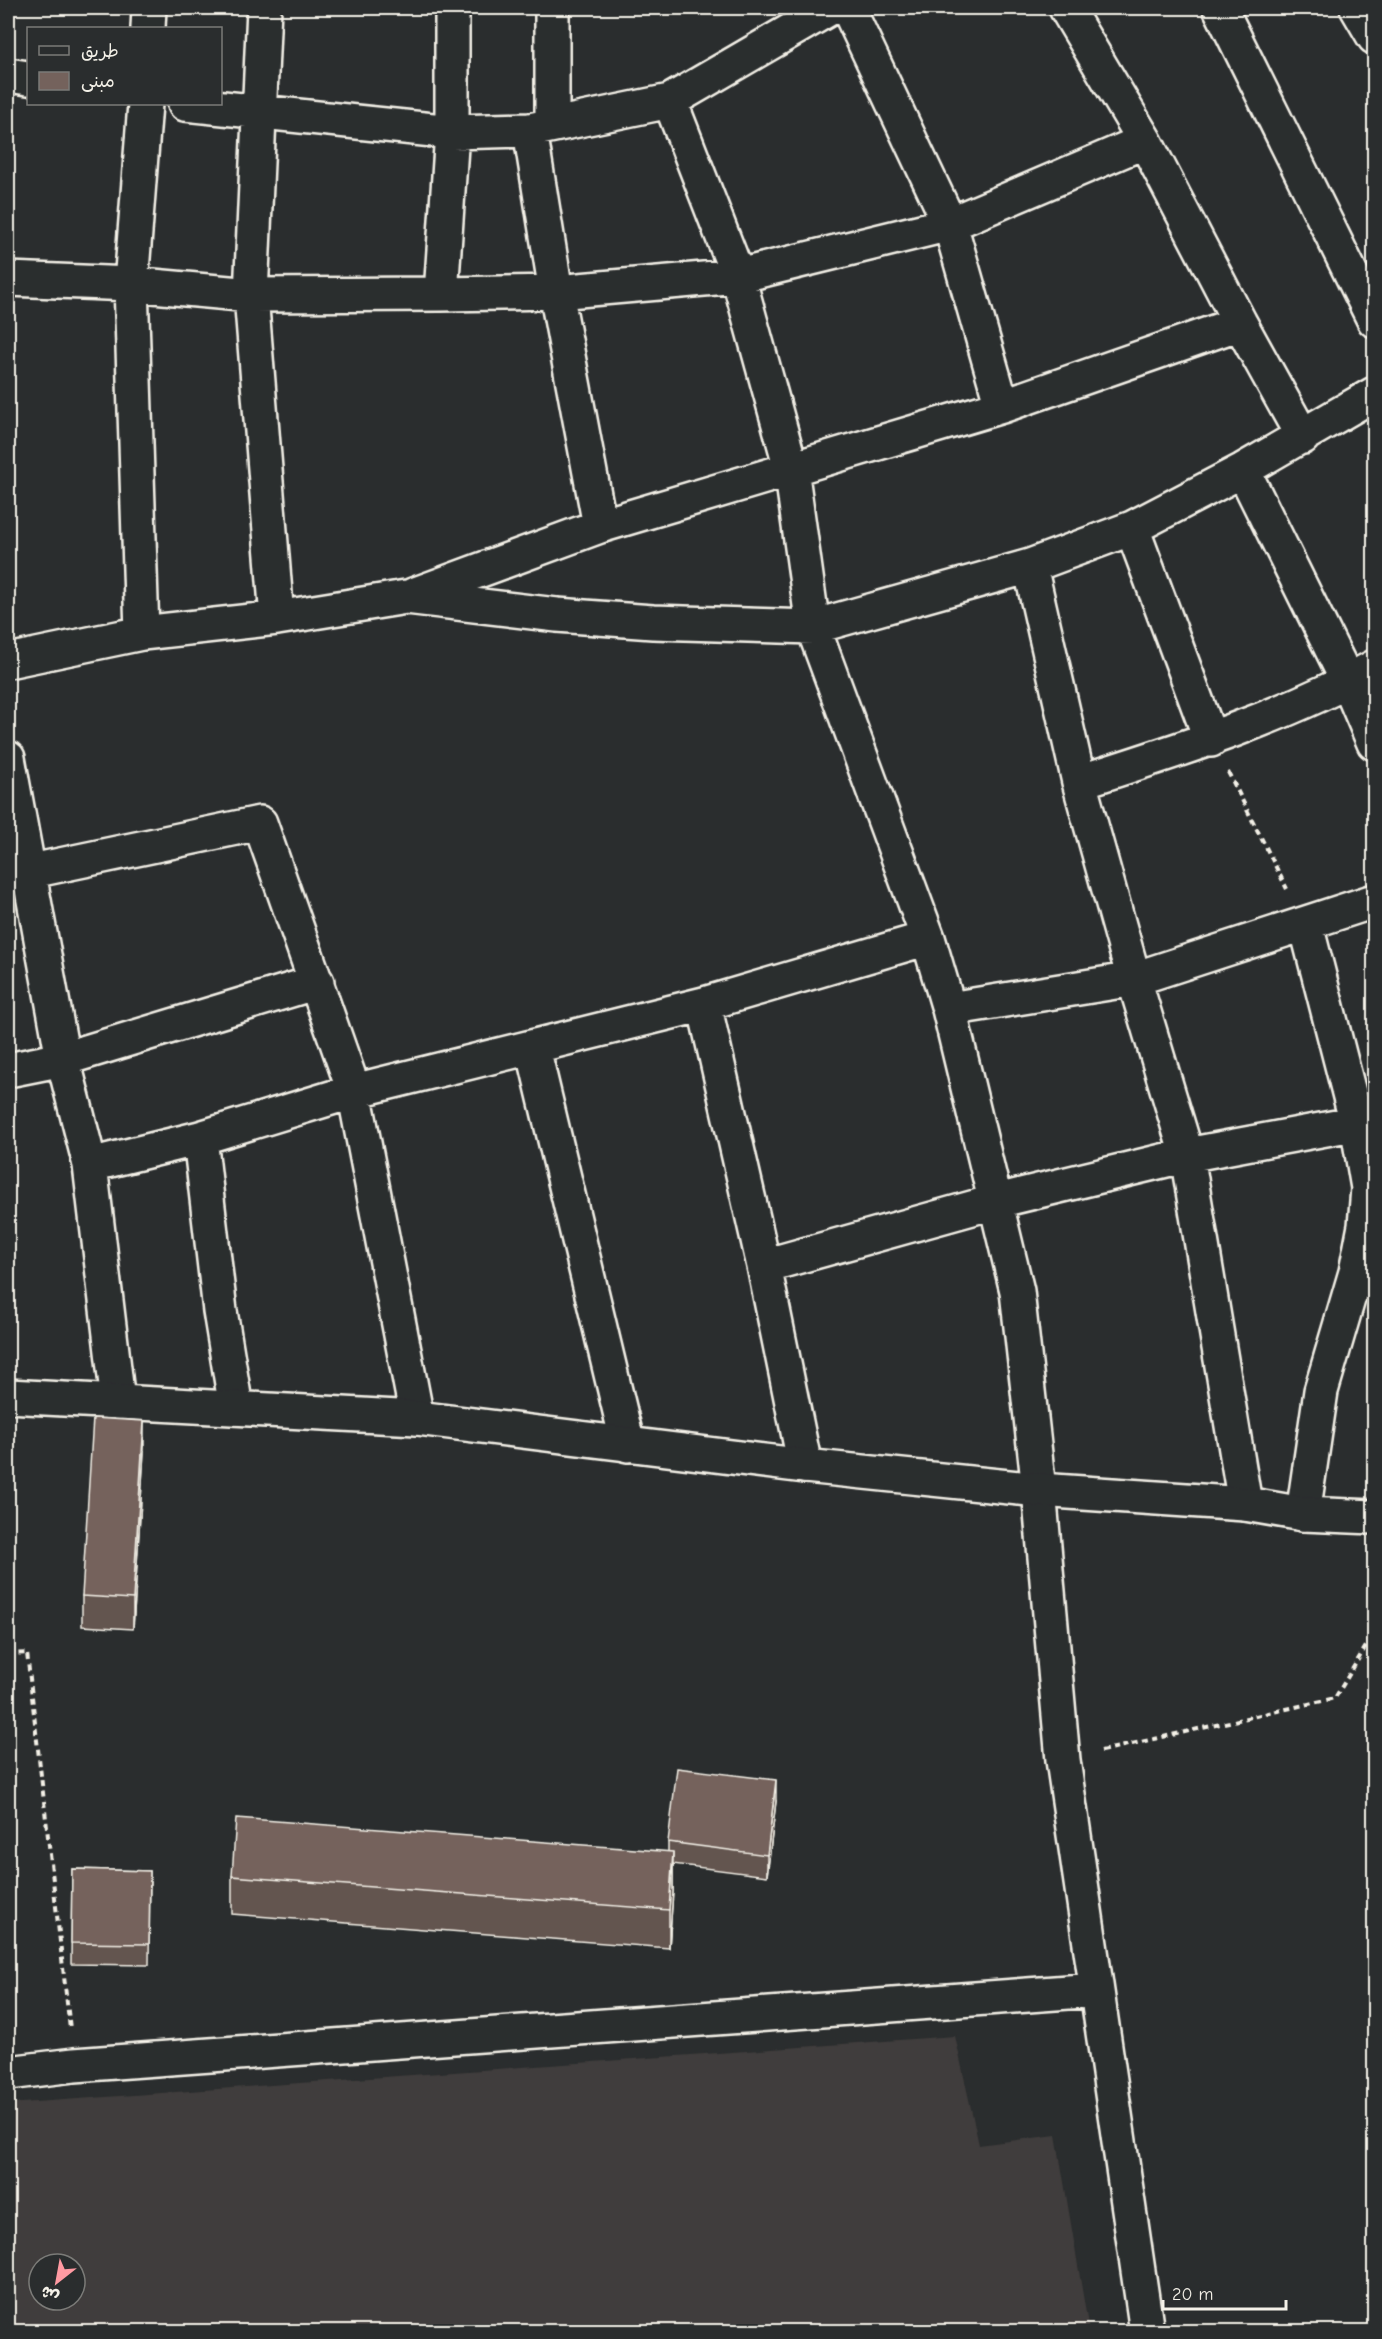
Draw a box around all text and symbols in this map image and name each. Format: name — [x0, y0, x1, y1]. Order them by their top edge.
legend — [27, 27, 222, 105]
text: طريق — [81, 41, 119, 62]
text: مبنى — [81, 71, 115, 92]
north arrow — [27, 2252, 87, 2312]
scale bar — [1163, 2273, 1286, 2311]
text: ش — [38, 2282, 62, 2306]
text: 20 m — [1172, 2284, 1213, 2305]

